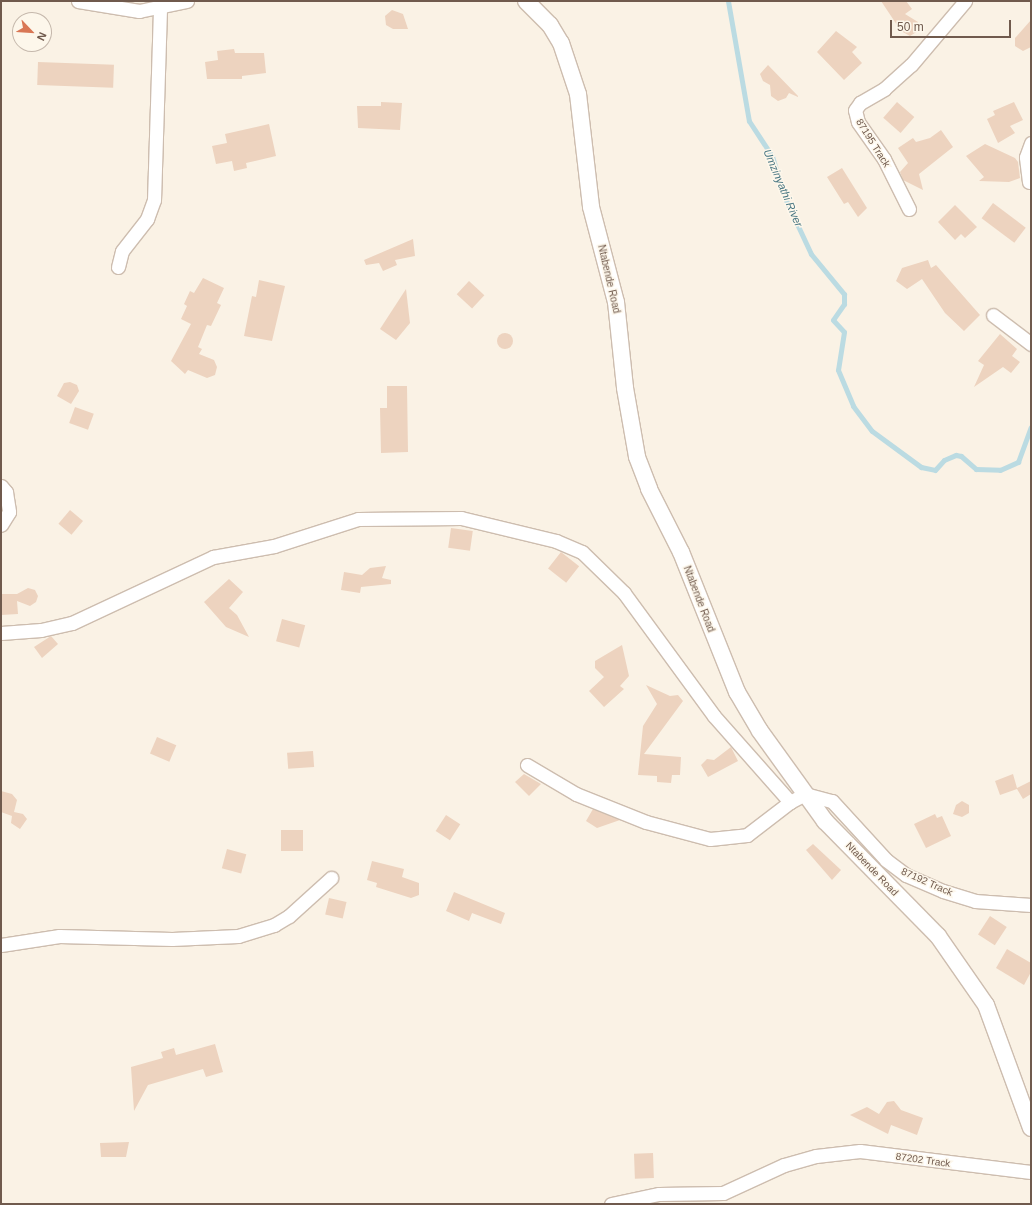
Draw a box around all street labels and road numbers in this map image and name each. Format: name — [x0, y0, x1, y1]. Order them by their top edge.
street label: 87195 Track — [853, 116, 893, 170]
street label: Ntabende Road — [595, 244, 623, 314]
street label: Ntabende Road — [681, 564, 717, 634]
street label: Ntabende Road — [843, 840, 901, 898]
street label: 87192 Track — [899, 865, 955, 899]
street label: 87202 Track — [895, 1150, 951, 1170]

